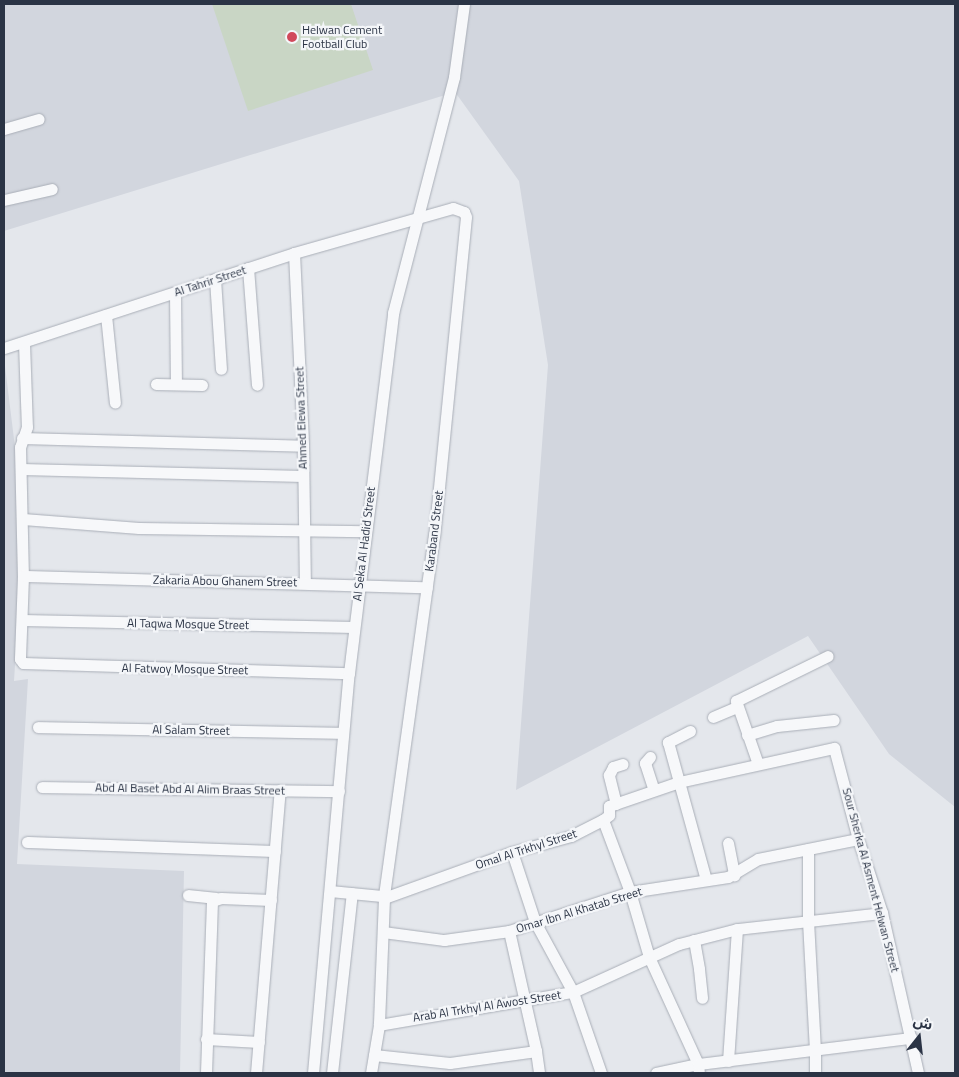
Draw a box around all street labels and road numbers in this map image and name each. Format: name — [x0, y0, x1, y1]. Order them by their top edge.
street label: Al Tahrir Street — [172, 263, 248, 299]
street label: Ahmed Elewa Street — [292, 366, 310, 470]
street label: Al Seka Al Hadid Street — [350, 486, 378, 602]
street label: Karaband Street — [422, 490, 446, 572]
street label: Zakaria Abou Ghanem Street — [153, 573, 297, 589]
street label: Al Taqwa Mosque Street — [127, 616, 249, 632]
street label: Al Fatwoy Mosque Street — [122, 661, 248, 677]
street label: Al Salam Street — [152, 722, 230, 738]
street label: Abd Al Baset Abd Al Alim Braas Street — [95, 780, 285, 798]
street label: Sour Sherka Al Asment Helwan Street — [839, 786, 903, 974]
street label: Omal Al Trkhyl Street — [474, 826, 578, 872]
street label: Omar Ibn Al Khatab Street — [514, 884, 644, 936]
street label: Arab Al Trkhyl Al Awost Street — [412, 987, 562, 1025]

